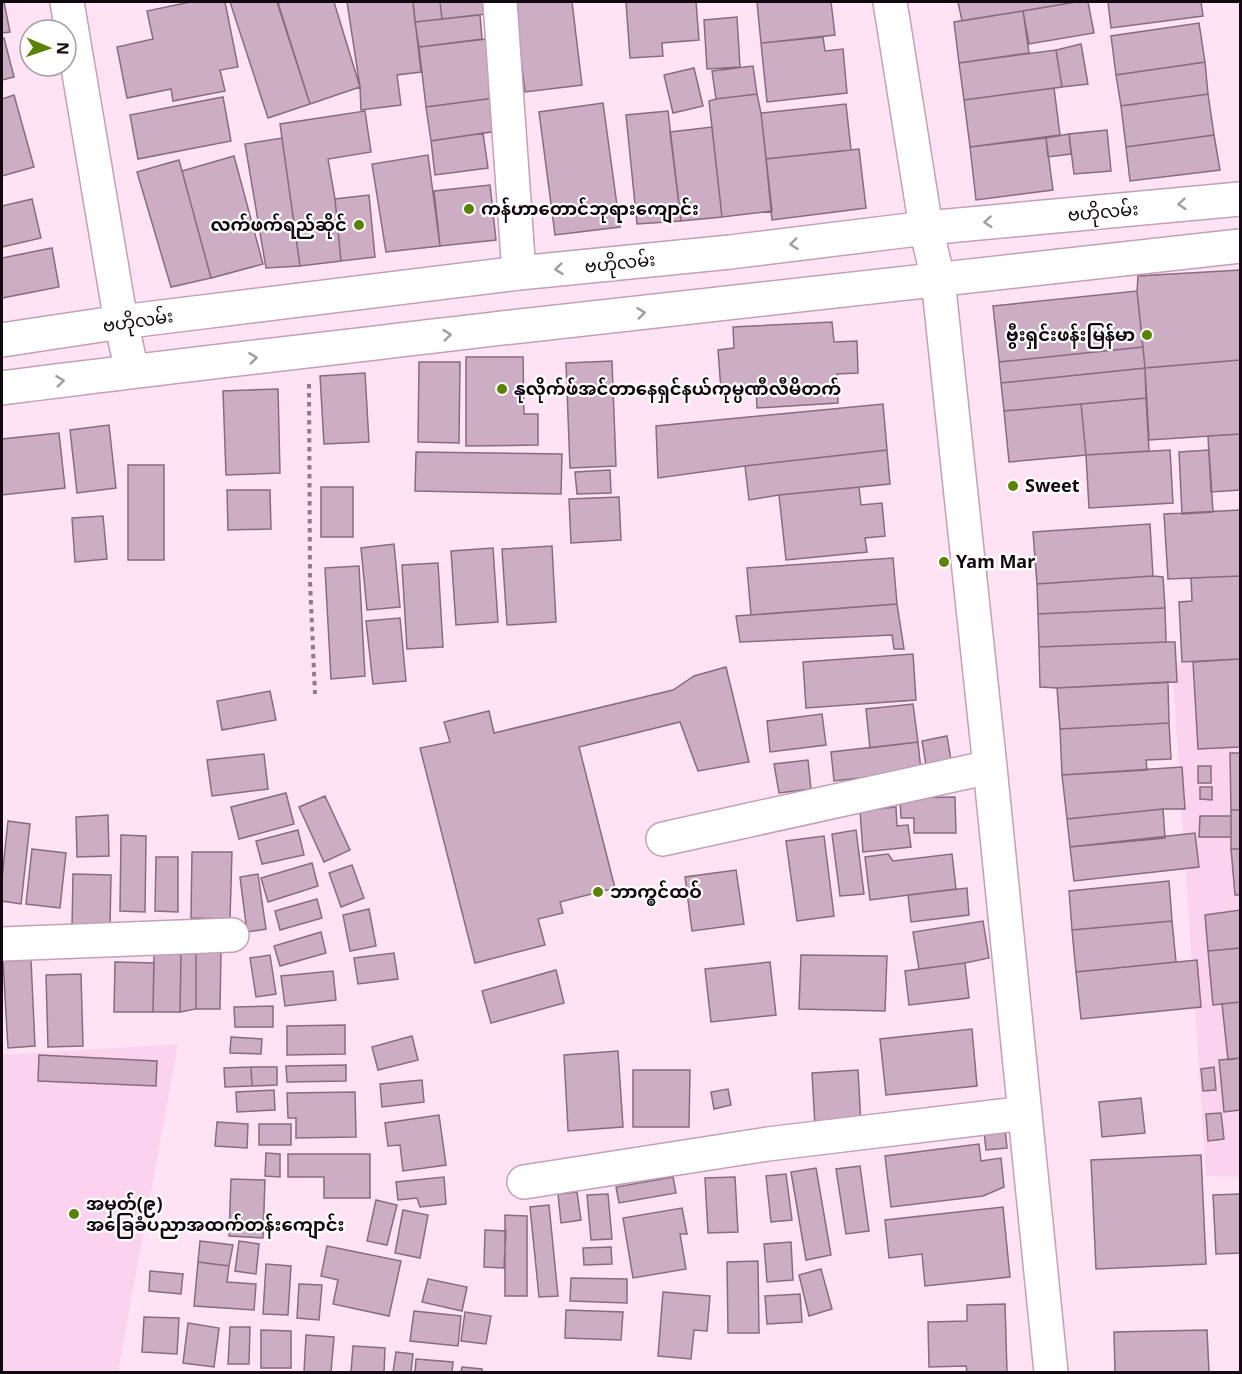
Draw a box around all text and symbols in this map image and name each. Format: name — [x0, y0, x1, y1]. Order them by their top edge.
north arrow — [18, 18, 78, 78]
text: N — [52, 42, 74, 55]
street label: ဗဟိုလမ်း — [1066, 195, 1140, 230]
place label: ကန်ဟာတောင်ဘုရားကျောင်း — [481, 196, 699, 224]
one-way arrow — [1178, 197, 1187, 210]
marker: ကန်ဟာတောင်ဘုရားကျောင်း — [462, 202, 476, 216]
place label: လက်ဖက်ရည်ဆိုင် — [210, 212, 347, 239]
one-way arrow — [984, 215, 993, 228]
marker: လက်ဖက်ရည်ဆိုင် — [352, 218, 366, 232]
one-way arrow — [790, 237, 799, 250]
street label: ဗဟိုလမ်း — [583, 245, 657, 282]
one-way arrow — [554, 262, 563, 275]
street label: ဗဟိုလမ်း — [101, 302, 175, 341]
one-way arrow — [636, 307, 645, 320]
place label: ဗွီးရှင်းဖန်းမြန်မာ — [1006, 322, 1135, 349]
marker: ဗွီးရှင်းဖန်းမြန်မာ — [1140, 328, 1154, 342]
one-way arrow — [442, 329, 451, 342]
one-way arrow — [249, 352, 258, 364]
one-way arrow — [55, 375, 64, 387]
place label: နုလိုက်ဖ်အင်တာနေရှင်နယ်ကုမ္ပဏီလီမိတက် — [514, 376, 841, 403]
marker: နုလိုက်ဖ်အင်တာနေရှင်နယ်ကုမ္ပဏီလီမိတက် — [495, 382, 509, 396]
place label: Sweet — [1025, 473, 1080, 497]
marker: Sweet — [1006, 479, 1020, 493]
place label: Yam Mar — [956, 549, 1035, 573]
marker: Yam Mar — [937, 555, 951, 569]
place label: ဘာက္ၜၚ်ထဝ် — [610, 879, 702, 906]
marker: ဘာက္ၜၚ်ထဝ် — [591, 885, 605, 899]
place label: အမှတ်(၉) အခြေခံပညာအထက်တန်းကျောင်း — [86, 1191, 344, 1240]
marker: အမှတ်(၉) အခြေခံပညာအထက်တန်းကျောင်း — [67, 1207, 81, 1221]

